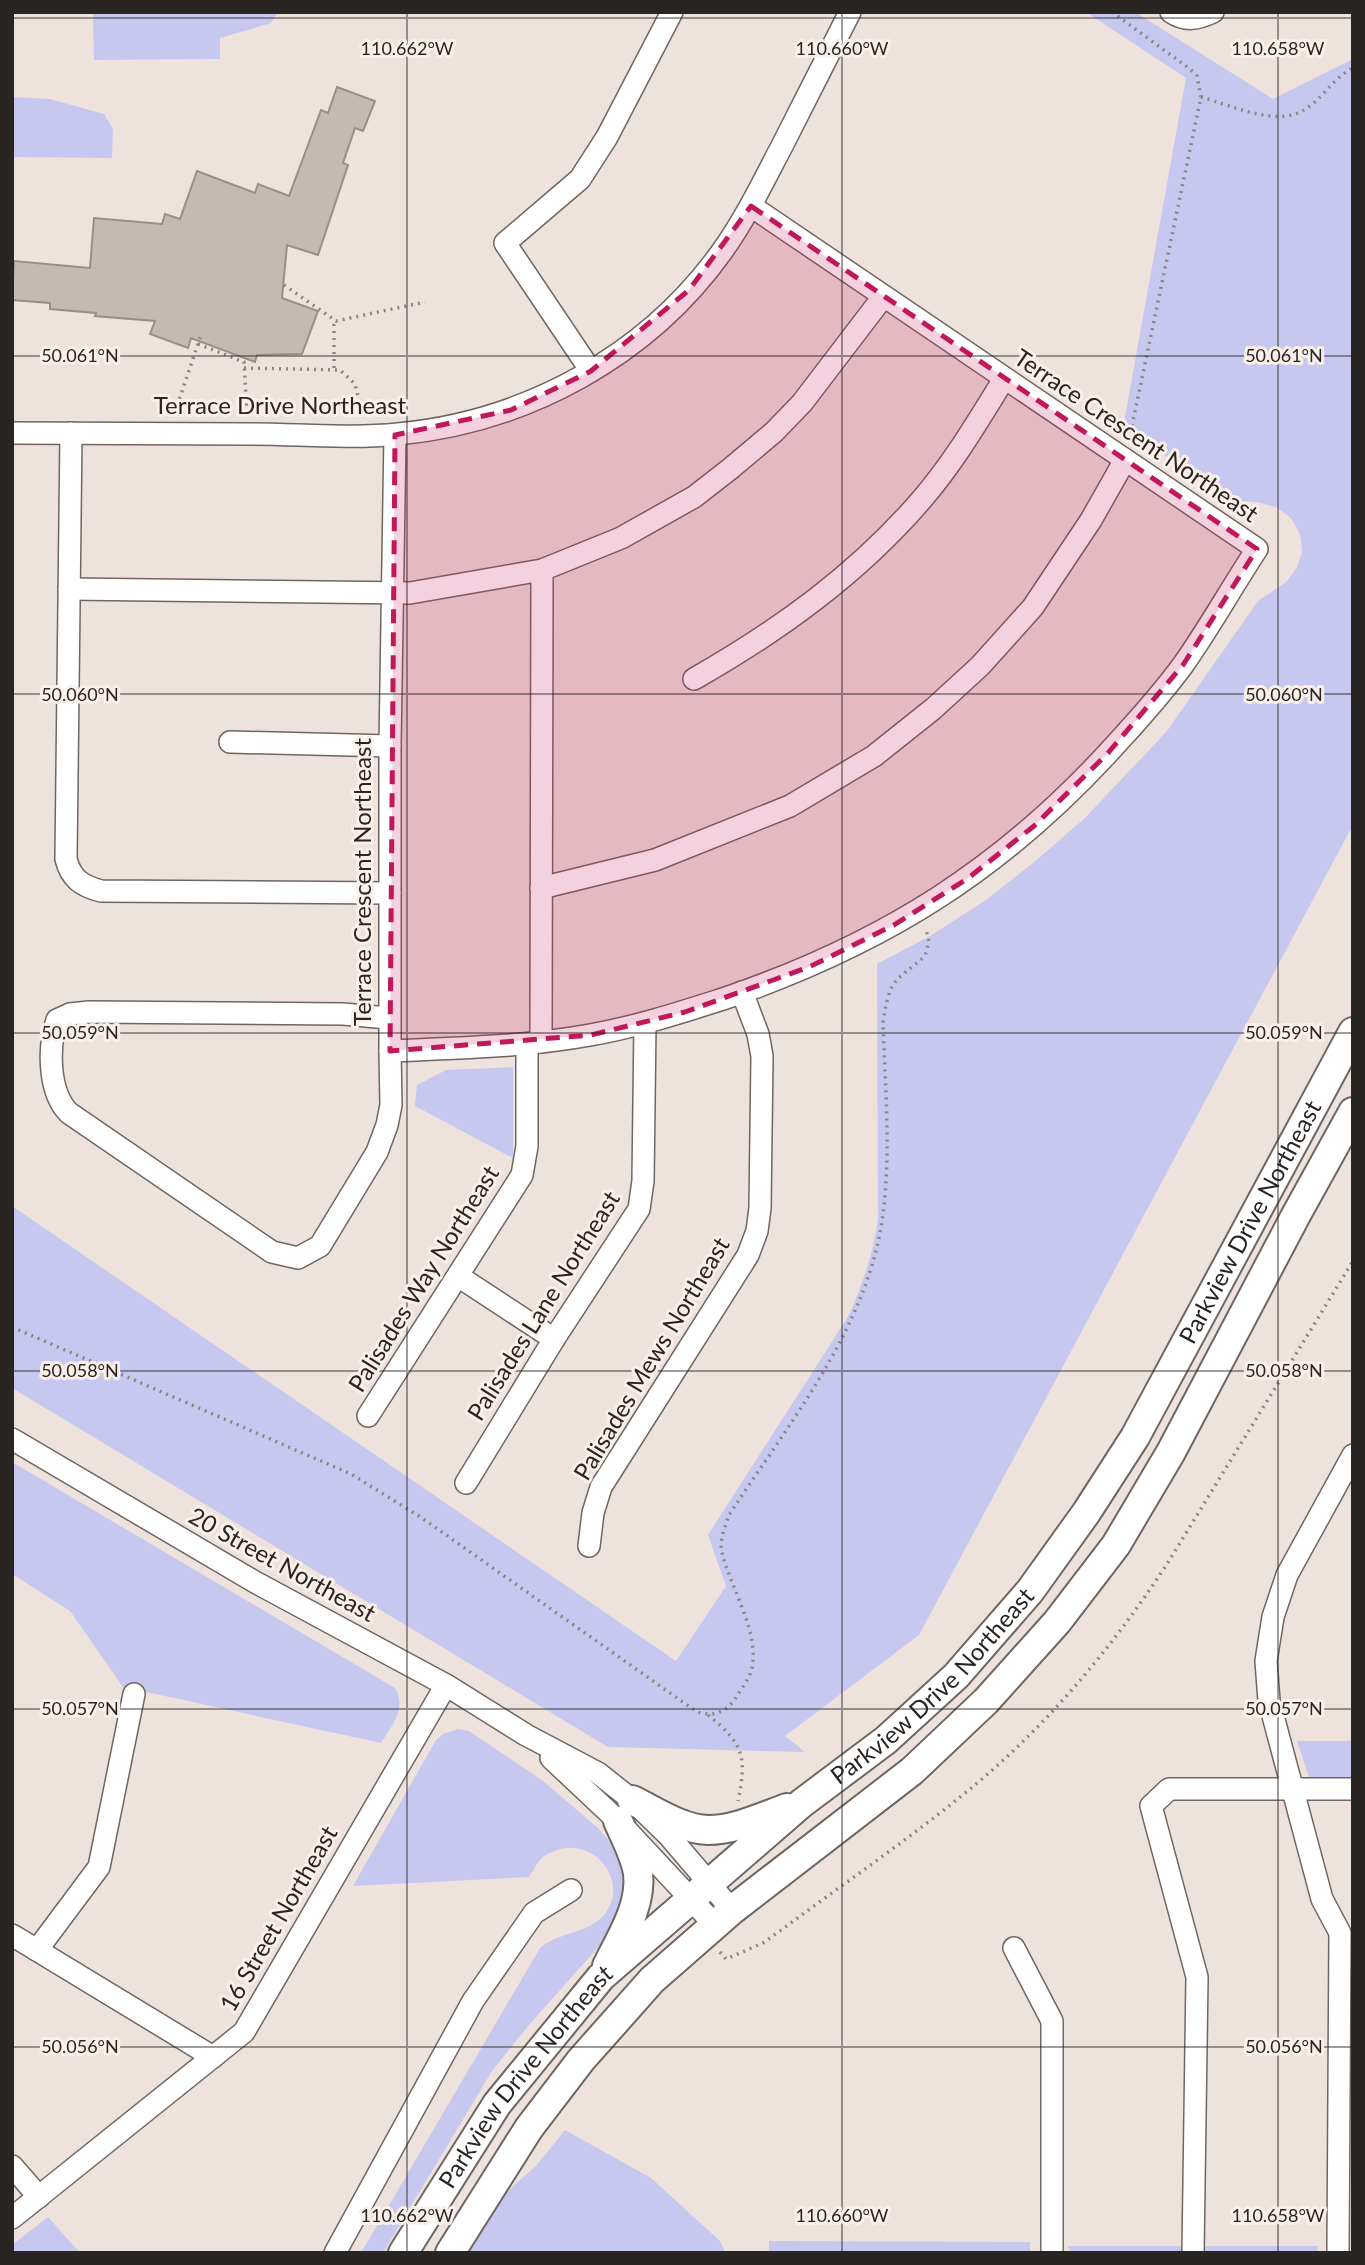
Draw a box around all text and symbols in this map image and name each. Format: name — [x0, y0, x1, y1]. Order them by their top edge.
text: 110.662°W — [361, 37, 454, 59]
text: 110.660°W — [796, 37, 889, 59]
text: 110.658°W — [1232, 37, 1325, 59]
street label: Terrace Crescent Northeast — [1009, 342, 1265, 528]
text: 50.061°N — [41, 344, 119, 366]
text: 50.061°N — [1245, 344, 1323, 366]
street label: Terrace Drive Northeast — [154, 390, 407, 419]
text: 50.060°N — [41, 683, 119, 705]
text: 50.060°N — [1245, 683, 1323, 705]
street label: Terrace Crescent Northeast — [347, 737, 376, 1026]
text: 50.059°N — [41, 1021, 119, 1043]
text: 50.059°N — [1245, 1021, 1323, 1043]
street label: Parkview Drive Northeast — [1172, 1095, 1327, 1348]
street label: Palisades Way Northeast — [341, 1160, 504, 1397]
street label: Palisades Lane Northeast — [460, 1185, 625, 1425]
street label: Palisades Mews Northeast — [567, 1231, 735, 1485]
text: 50.058°N — [41, 1359, 119, 1381]
text: 50.058°N — [1245, 1359, 1323, 1381]
street label: 20 Street Northeast — [184, 1500, 382, 1627]
street label: Parkview Drive Northeast — [824, 1581, 1039, 1789]
text: 50.057°N — [41, 1697, 119, 1719]
text: 50.057°N — [1245, 1697, 1323, 1719]
street label: 16 Street Northeast — [213, 1820, 343, 2016]
street label: Parkview Drive Northeast — [432, 1958, 618, 2193]
text: 50.056°N — [41, 2035, 119, 2057]
text: 50.056°N — [1245, 2035, 1323, 2057]
text: 110.662°W — [361, 2204, 454, 2226]
text: 110.660°W — [796, 2204, 889, 2226]
text: 110.658°W — [1232, 2204, 1325, 2226]

